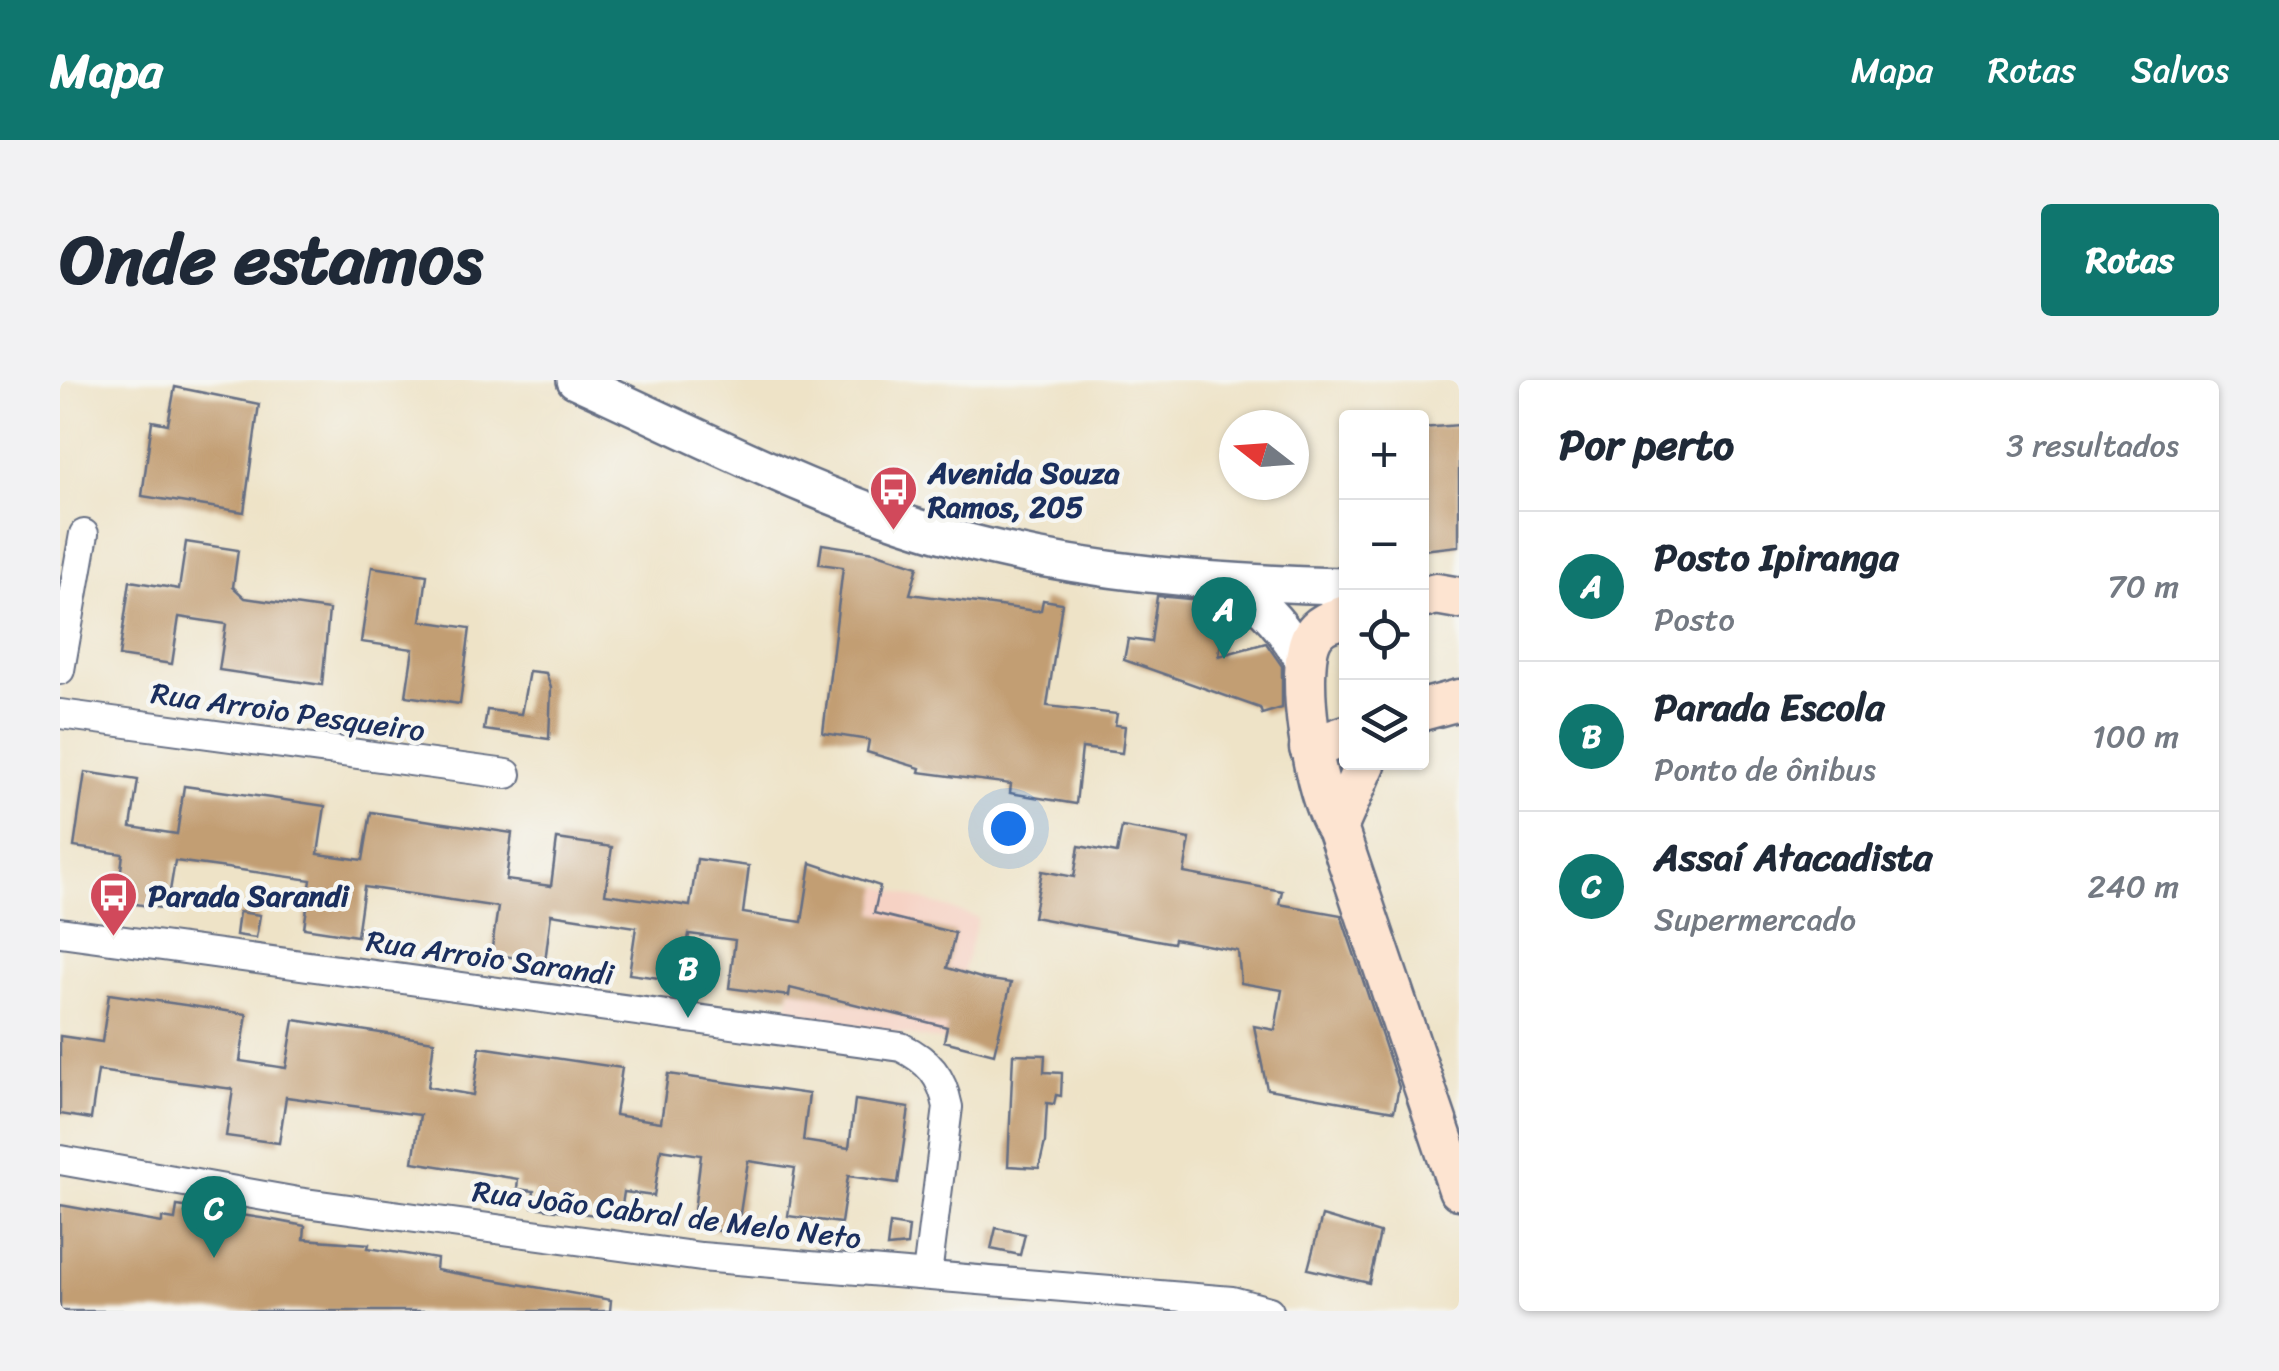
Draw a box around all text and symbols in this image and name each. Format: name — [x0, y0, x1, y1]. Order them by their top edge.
text: Mapa — [50, 28, 163, 113]
text: Mapa — [1851, 39, 1933, 101]
text: Rotas — [1988, 39, 2076, 101]
text: Salvos — [2131, 39, 2229, 101]
text: Onde estamos — [60, 198, 483, 322]
button: Rotas — [2041, 204, 2219, 316]
text: Por perto — [1559, 408, 1734, 482]
north arrow — [1219, 410, 1309, 500]
map controls — [1339, 410, 1429, 770]
button: + — [1339, 410, 1429, 500]
text: 3 resultados — [2006, 417, 2179, 474]
place label: Avenida Souza Ramos, 205 — [926, 446, 1121, 534]
bus stop icon: Avenida Souza Ramos, 205 — [867, 464, 919, 532]
button: − — [1339, 500, 1429, 590]
text: Posto Ipiranga — [1654, 524, 1899, 591]
text: A — [1581, 558, 1602, 615]
text: 70 m — [2108, 558, 2179, 615]
pin: A — [1192, 576, 1256, 659]
button: locate — [1339, 590, 1429, 680]
text: Posto — [1654, 591, 1735, 648]
street label: Rua Arroio Pesqueiro — [148, 666, 428, 758]
text: Parada Escola — [1654, 674, 1885, 741]
button: layers — [1339, 680, 1429, 770]
text: B — [1581, 708, 1602, 765]
text: 100 m — [2092, 708, 2179, 765]
text: Ponto de ônibus — [1654, 741, 1876, 798]
your location — [983, 803, 1034, 854]
text: Assaí Atacadista — [1654, 824, 1932, 891]
text: C — [1582, 858, 1601, 915]
text: 240 m — [2087, 858, 2179, 915]
place label: Parada Sarandi — [148, 869, 351, 923]
bus stop icon: Parada Sarandi — [87, 870, 139, 938]
text: Supermercado — [1654, 891, 1856, 948]
street label: Rua Arroio Sarandi — [363, 914, 619, 1002]
pin: B — [656, 936, 720, 1018]
street label: Rua João Cabral de Melo Neto — [470, 1164, 864, 1266]
pin: C — [182, 1176, 246, 1258]

